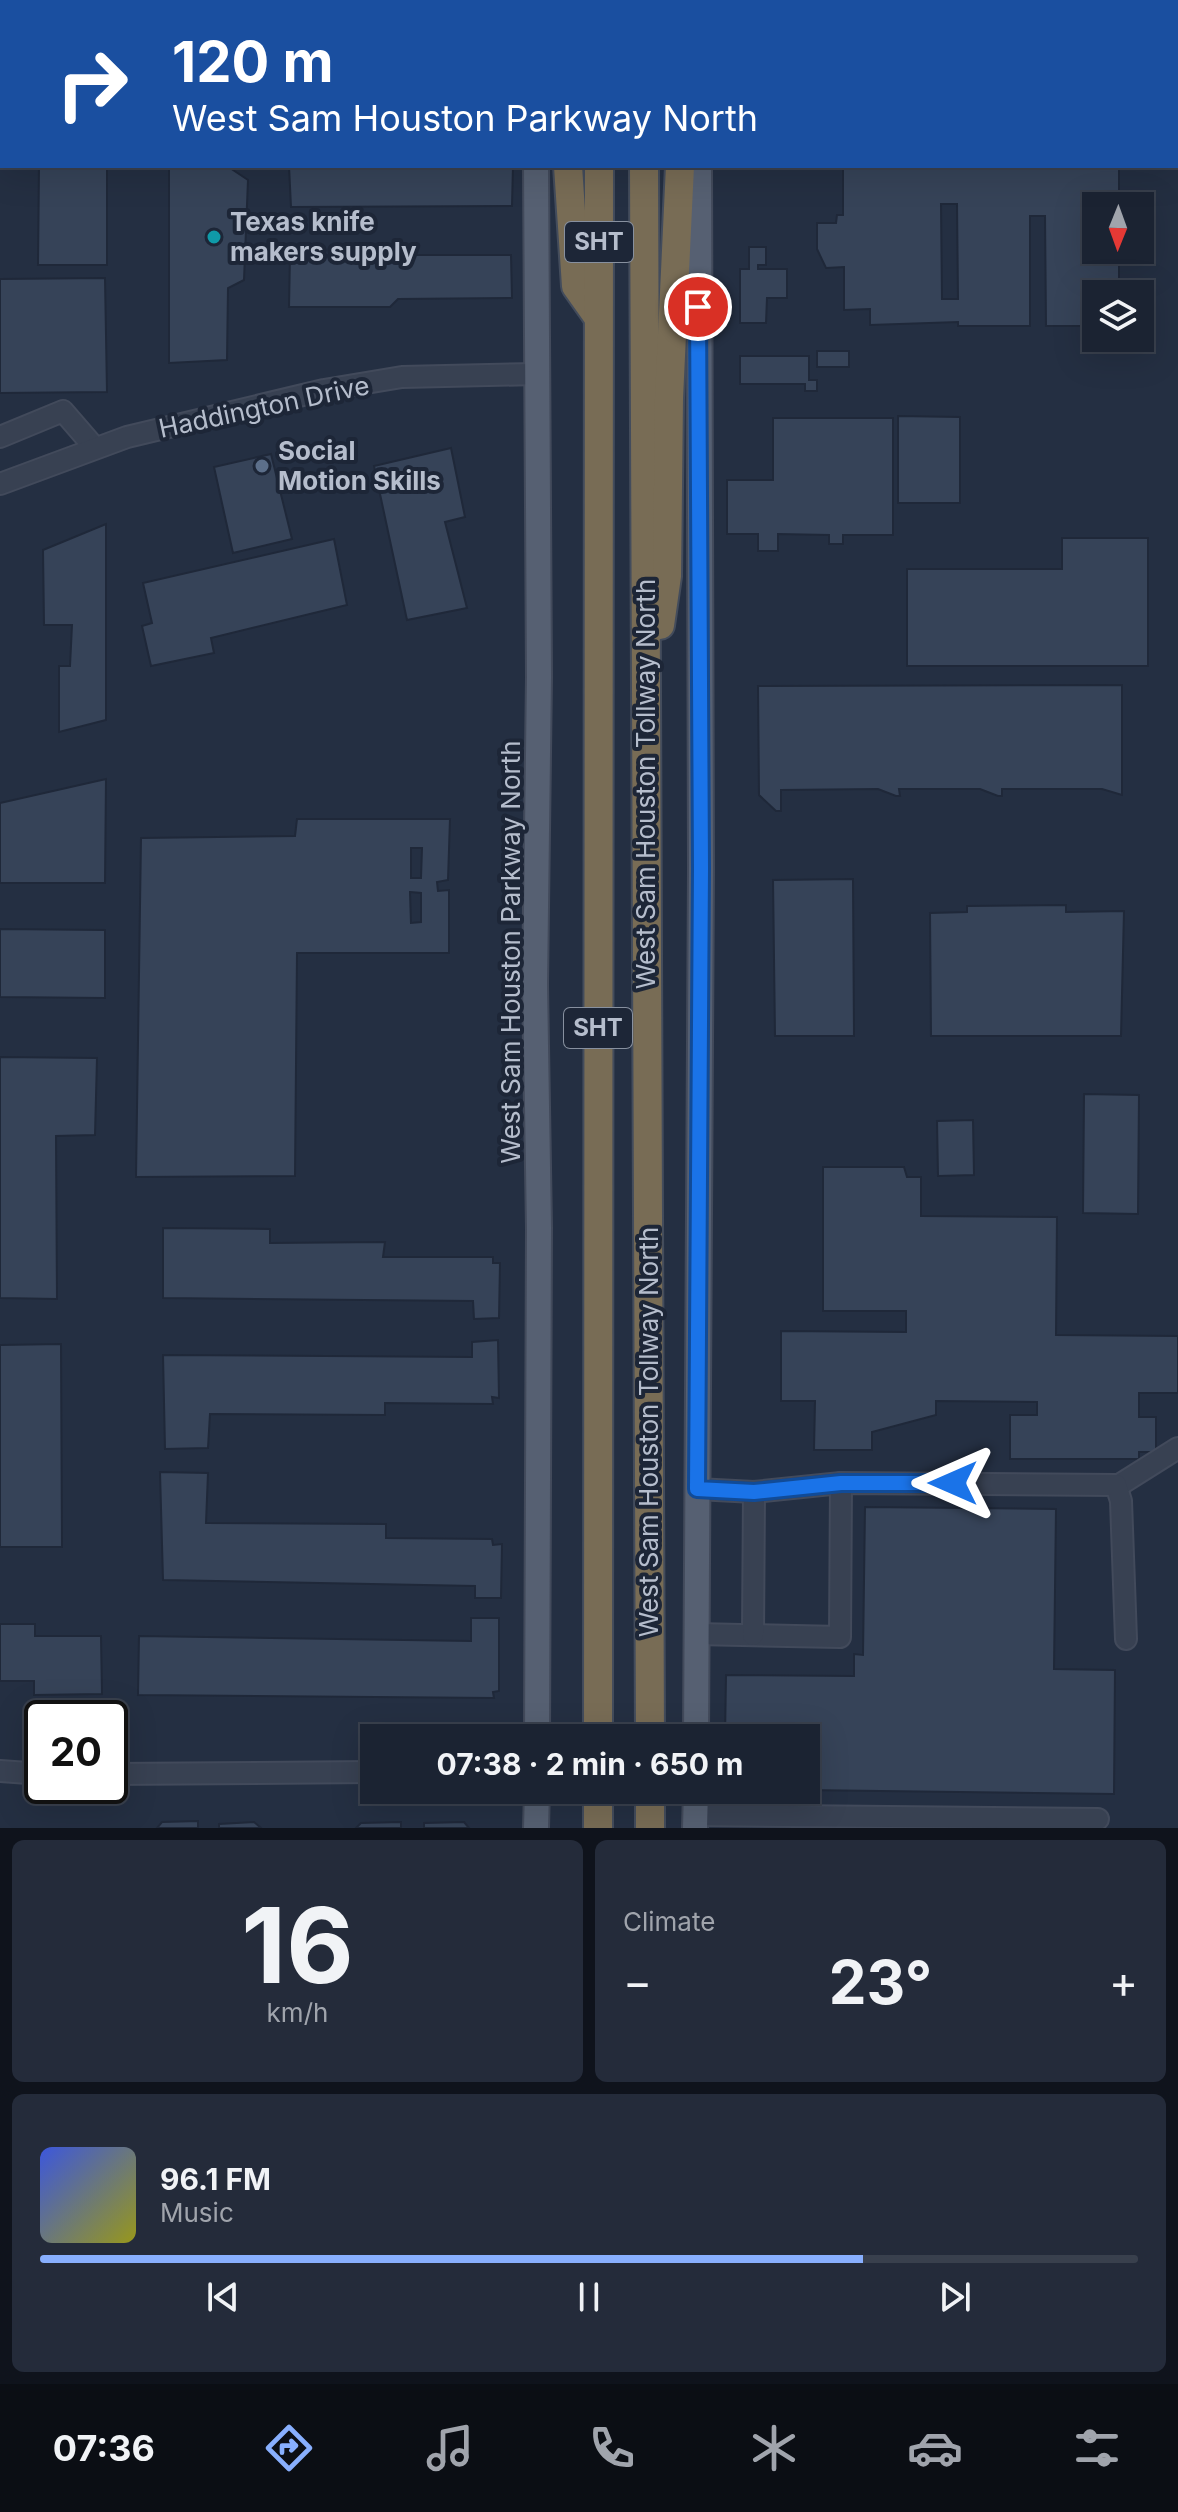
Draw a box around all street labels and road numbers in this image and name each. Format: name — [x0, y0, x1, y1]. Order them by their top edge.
road number: SHT — [565, 222, 633, 262]
street label: Haddington Drive — [156, 369, 372, 444]
street label: West Sam Houston Tollway North — [630, 579, 661, 989]
street label: West Sam Houston Parkway North — [495, 740, 526, 1164]
road number: SHT — [564, 1008, 632, 1048]
street label: West Sam Houston Tollway North — [633, 1227, 664, 1637]

